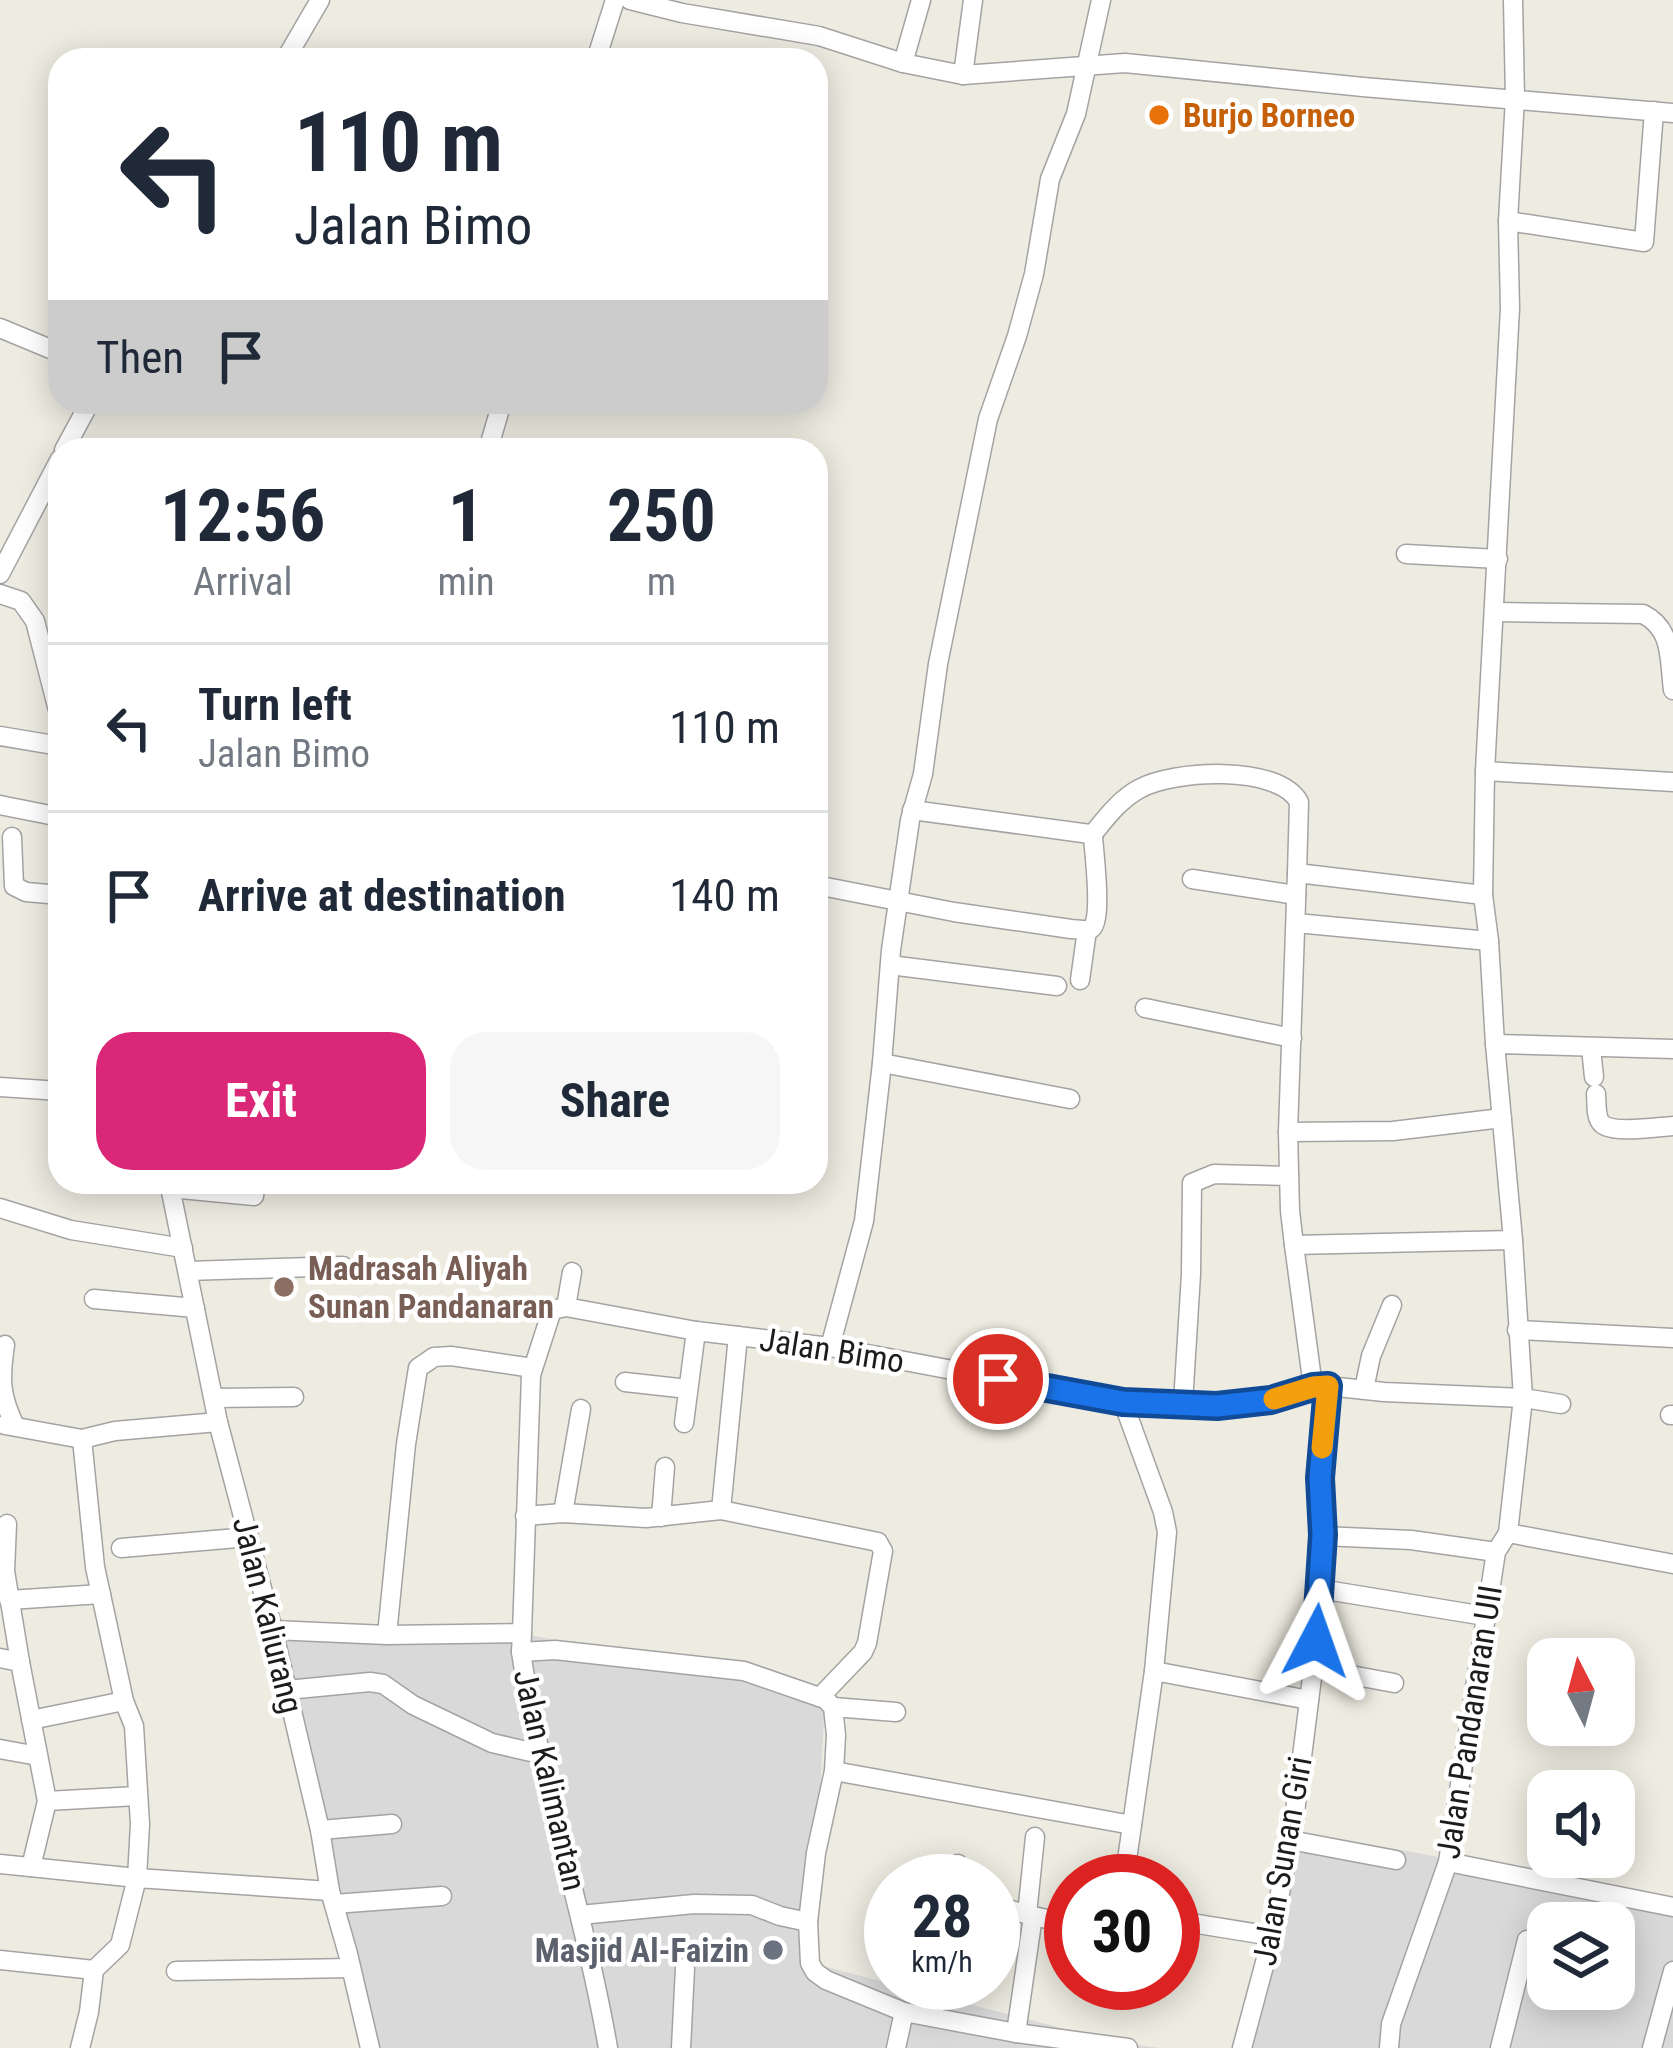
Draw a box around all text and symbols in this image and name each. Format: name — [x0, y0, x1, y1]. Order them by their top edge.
text: 110 m — [294, 93, 503, 192]
icon: left — [96, 96, 252, 252]
place label: Burjo Borneo — [1183, 96, 1355, 135]
marker: Burjo Borneo — [1146, 102, 1172, 128]
text: Jalan Bimo — [294, 194, 532, 257]
icon: arrive — [208, 324, 274, 390]
text: Then — [96, 331, 184, 384]
text: 12:56 — [160, 474, 325, 559]
text: 1 — [448, 474, 484, 559]
text: 250 — [607, 474, 716, 559]
text: Arrival — [193, 559, 292, 605]
text: min — [437, 559, 495, 605]
text: m — [647, 559, 676, 605]
text: Turn left — [198, 678, 352, 731]
icon: left — [96, 695, 162, 761]
text: 110 m — [669, 701, 780, 754]
text: Jalan Bimo — [198, 731, 370, 777]
icon: arrive — [96, 863, 162, 929]
text: Arrive at destination — [198, 869, 566, 922]
text: 140 m — [669, 869, 780, 922]
button: Exit — [96, 1032, 426, 1170]
button: Share — [450, 1032, 780, 1170]
place label: Madrasah Aliyah Sunan Pandanaran — [308, 1249, 554, 1326]
marker: Madrasah Aliyah Sunan Pandanaran — [271, 1274, 297, 1300]
street label: Jalan Bimo — [757, 1319, 907, 1381]
pin — [947, 1328, 1049, 1430]
icon: arrive — [965, 1346, 1031, 1412]
street label: Jalan Kaliurang — [225, 1513, 311, 1717]
position arrow — [1253, 1578, 1379, 1704]
street label: Jalan Pandanaran UII — [1428, 1582, 1510, 1862]
north arrow — [1527, 1638, 1635, 1746]
map controls — [1527, 1638, 1635, 2010]
street label: Jalan Kalimantan — [506, 1666, 594, 1894]
street label: Jalan Sunan Giri — [1244, 1753, 1320, 1969]
button: sound — [1527, 1770, 1635, 1878]
speed limit sign: 30 — [1044, 1854, 1200, 2010]
text: 28 — [912, 1881, 972, 1952]
button: layers — [1527, 1902, 1635, 2010]
place label: Masjid Al-Faizin — [535, 1931, 749, 1970]
marker: Masjid Al-Faizin — [760, 1937, 786, 1963]
text: km/h — [911, 1944, 973, 1979]

